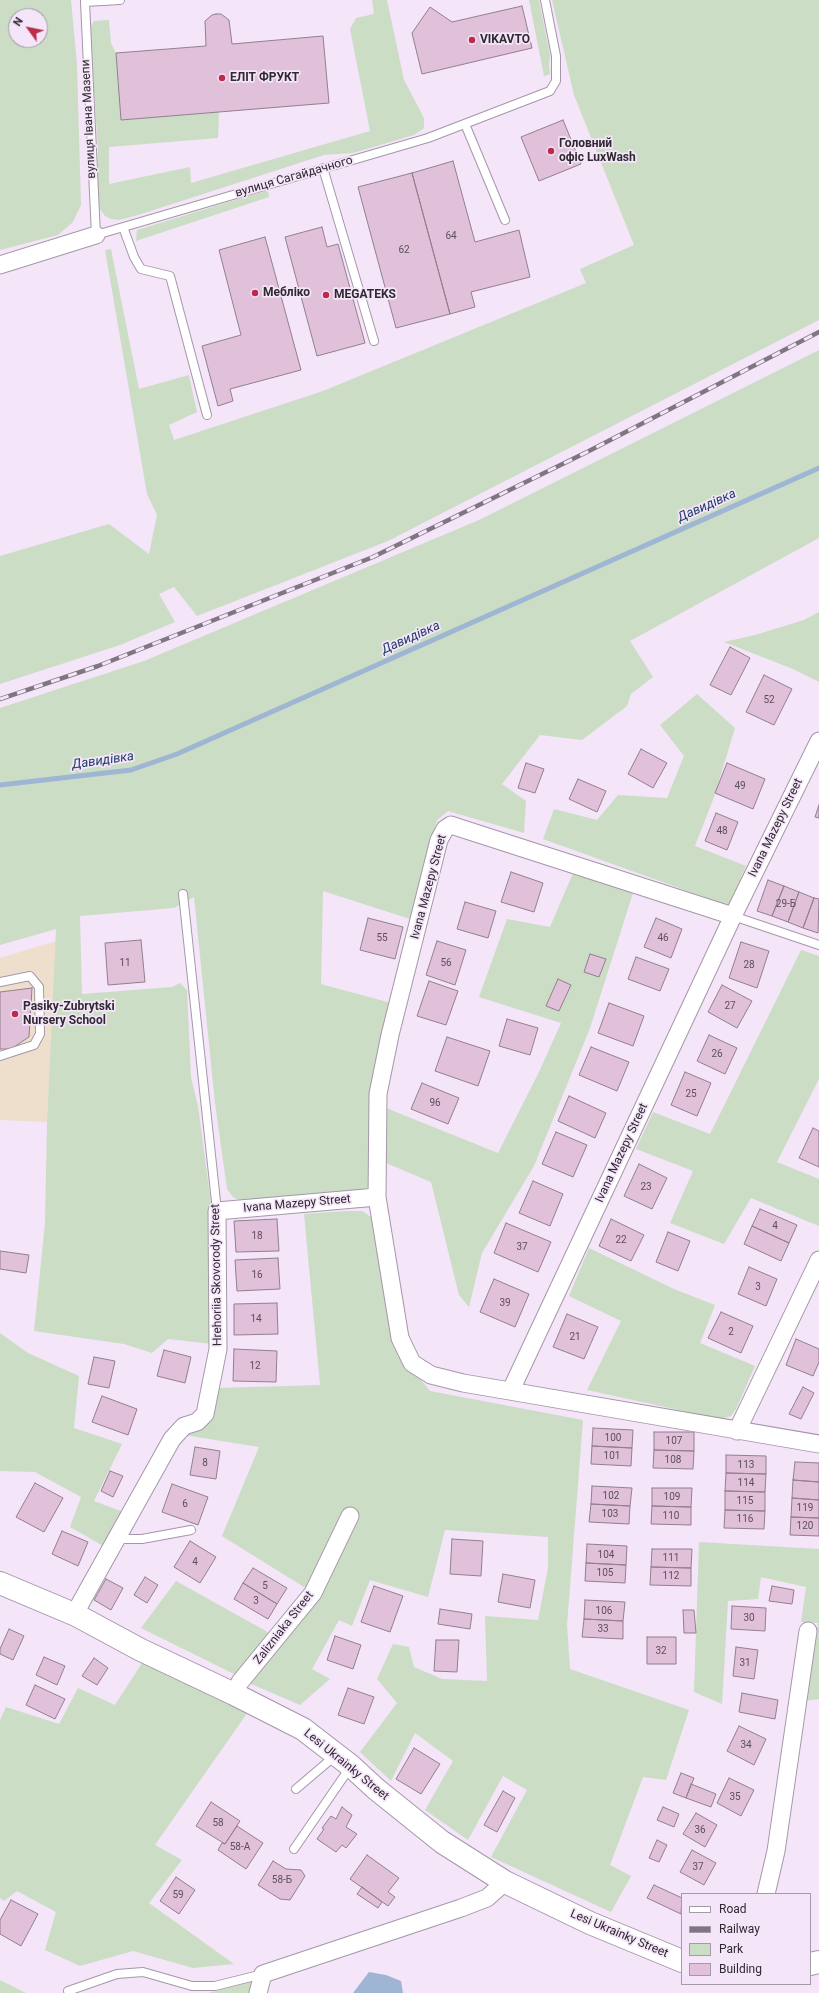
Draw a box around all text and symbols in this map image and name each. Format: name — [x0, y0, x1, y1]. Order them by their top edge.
north arrow — [8, 8, 48, 48]
text: N — [11, 15, 26, 29]
place label: VIKAVTO — [480, 33, 530, 47]
marker: VIKAVTO — [467, 35, 477, 45]
street label: вулиця Івана Мазепи — [79, 59, 99, 179]
place label: ЕЛІТ ФРУКТ — [230, 71, 299, 85]
marker: ЕЛІТ ФРУКТ — [217, 73, 227, 83]
place label: Головний офіс LuxWash — [559, 137, 636, 165]
marker: Головний офіс LuxWash — [546, 146, 556, 156]
street label: вулиця Сагайдачного — [234, 153, 354, 201]
house number: 64 — [445, 230, 457, 242]
house number: 62 — [398, 244, 410, 256]
place label: Мебліко — [263, 286, 310, 300]
marker: Мебліко — [250, 288, 260, 298]
place label: MEGATEKS — [334, 288, 396, 302]
marker: MEGATEKS — [321, 290, 331, 300]
water label: Давидівка — [675, 486, 739, 526]
water label: Давидівка — [379, 618, 443, 658]
house number: 52 — [763, 694, 775, 706]
water label: Давидівка — [71, 749, 135, 773]
street label: Ivana Mazepy Street — [746, 776, 806, 880]
house number: 49 — [734, 780, 746, 792]
house number: 48 — [716, 825, 728, 837]
street label: Ivana Mazepy Street — [408, 833, 450, 941]
house number: 29-Б — [776, 898, 796, 910]
house number: 55 — [376, 932, 388, 944]
house number: 46 — [657, 932, 669, 944]
house number: 11 — [119, 957, 131, 969]
house number: 56 — [440, 957, 452, 969]
house number: 28 — [743, 959, 755, 971]
place label: Pasiky-Zubrytski Nursery School — [23, 1000, 115, 1028]
house number: 27 — [724, 1000, 736, 1012]
marker: Pasiky-Zubrytski Nursery School — [10, 1009, 20, 1019]
house number: 26 — [711, 1048, 723, 1060]
house number: 25 — [685, 1088, 697, 1100]
house number: 96 — [429, 1097, 441, 1109]
street label: Ivana Mazepy Street — [593, 1101, 651, 1205]
house number: 23 — [640, 1181, 652, 1193]
street label: Ivana Mazepy Street — [243, 1192, 351, 1216]
street label: Hrehoriia Skovorody Street — [209, 1204, 225, 1346]
house number: 4 — [772, 1220, 778, 1232]
house number: 18 — [251, 1230, 263, 1242]
house number: 22 — [615, 1234, 627, 1246]
house number: 37 — [516, 1241, 528, 1253]
house number: 16 — [251, 1269, 263, 1281]
house number: 3 — [755, 1281, 761, 1293]
house number: 39 — [499, 1297, 511, 1309]
house number: 14 — [250, 1313, 262, 1325]
house number: 2 — [728, 1326, 734, 1338]
house number: 21 — [569, 1331, 581, 1343]
house number: 12 — [249, 1360, 261, 1372]
house number: 100 — [605, 1432, 621, 1444]
house number: 107 — [666, 1435, 682, 1447]
house number: 101 — [604, 1450, 620, 1462]
house number: 108 — [665, 1454, 681, 1466]
house number: 8 — [202, 1457, 208, 1469]
house number: 113 — [738, 1459, 754, 1471]
house number: 114 — [738, 1477, 754, 1489]
house number: 102 — [603, 1490, 619, 1502]
house number: 109 — [664, 1491, 680, 1503]
house number: 115 — [737, 1495, 753, 1507]
house number: 6 — [182, 1498, 188, 1510]
house number: 119 — [797, 1502, 813, 1514]
house number: 103 — [602, 1508, 618, 1520]
house number: 110 — [663, 1510, 679, 1522]
house number: 116 — [737, 1513, 753, 1525]
house number: 120 — [797, 1520, 813, 1532]
house number: 104 — [598, 1549, 614, 1561]
house number: 111 — [663, 1552, 679, 1564]
house number: 4 — [192, 1556, 198, 1568]
house number: 105 — [597, 1567, 613, 1579]
house number: 112 — [663, 1570, 679, 1582]
house number: 5 — [262, 1580, 268, 1592]
street label: Zalizniaka Street — [251, 1589, 317, 1667]
house number: 3 — [253, 1595, 259, 1607]
house number: 106 — [596, 1605, 612, 1617]
house number: 30 — [743, 1612, 755, 1624]
house number: 33 — [597, 1623, 609, 1635]
house number: 32 — [655, 1645, 667, 1657]
house number: 31 — [739, 1657, 751, 1669]
street label: Lesi Ukrainky Street — [301, 1726, 391, 1804]
house number: 34 — [740, 1739, 752, 1751]
house number: 35 — [729, 1791, 741, 1803]
house number: 58 — [212, 1817, 224, 1829]
house number: 36 — [694, 1824, 706, 1836]
house number: 58-А — [230, 1841, 250, 1853]
house number: 37 — [692, 1861, 704, 1873]
house number: 58-Б — [272, 1874, 292, 1886]
house number: 59 — [172, 1889, 184, 1901]
legend — [681, 1893, 811, 1985]
text: Road — [719, 1902, 747, 1916]
street label: Lesi Ukrainky Street — [568, 1907, 670, 1961]
text: Railway — [719, 1922, 760, 1936]
text: Park — [719, 1942, 743, 1956]
text: Building — [719, 1962, 762, 1976]

